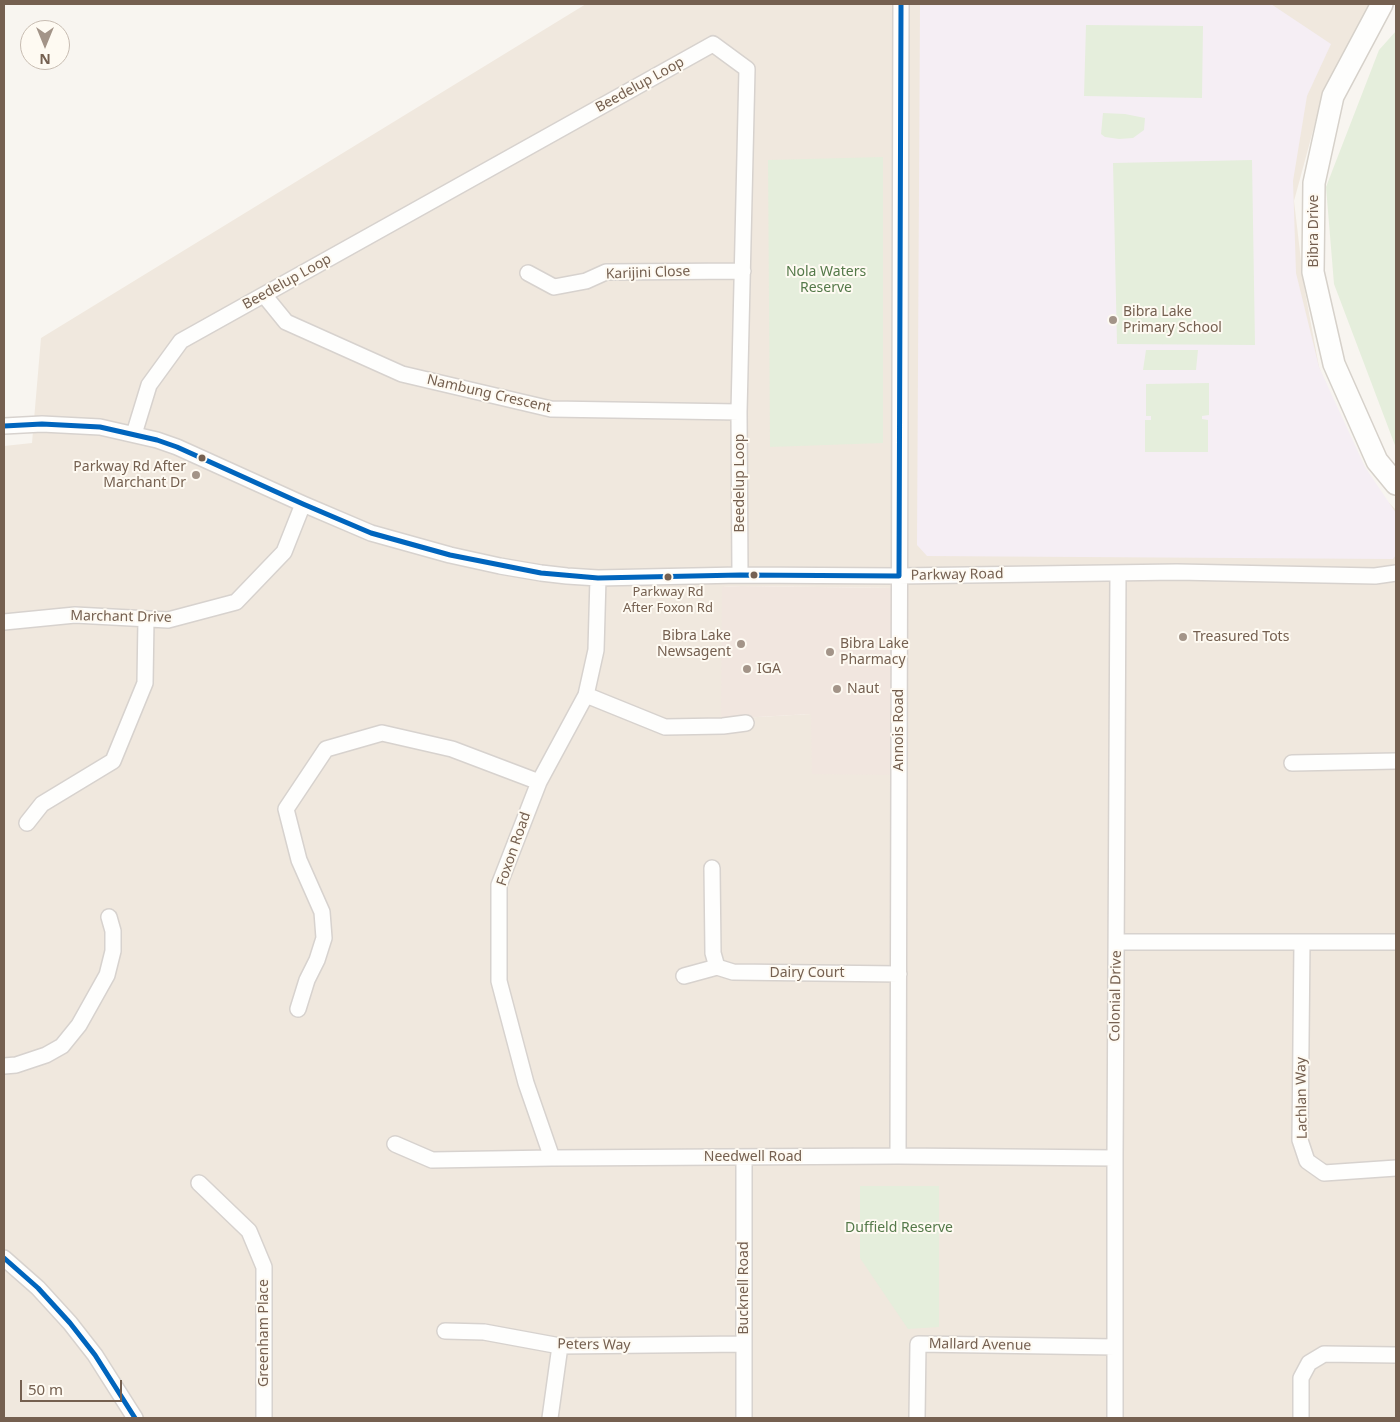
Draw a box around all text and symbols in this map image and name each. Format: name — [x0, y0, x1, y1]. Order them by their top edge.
north arrow — [20, 20, 70, 70]
text: N — [39, 50, 51, 69]
street label: Beedelup Loop — [593, 54, 687, 116]
street label: Bibra Drive — [1306, 195, 1322, 267]
street label: Beedelup Loop — [240, 251, 334, 313]
street label: Karijini Close — [605, 263, 691, 283]
park label: Nola Waters Reserve — [786, 264, 866, 296]
place label: Bibra Lake Primary School — [1123, 304, 1222, 336]
marker: Bibra Lake Primary School — [1107, 314, 1119, 326]
street label: Nambung Crescent — [425, 372, 553, 416]
street label: Beedelup Loop — [732, 434, 748, 532]
unlabelled marker — [197, 453, 207, 463]
place label: Parkway Rd After Marchant Dr — [73, 459, 186, 492]
marker: Parkway Rd After Marchant Dr — [190, 469, 202, 481]
street label: Parkway Road — [910, 566, 1004, 584]
unlabelled marker — [749, 570, 759, 580]
marker: Parkway Rd After Foxon Rd — [663, 572, 673, 582]
place label: Parkway Rd After Foxon Rd — [623, 584, 713, 615]
street label: Marchant Drive — [70, 608, 172, 626]
place label: Bibra Lake Newsagent — [657, 628, 731, 660]
place label: Treasured Tots — [1193, 629, 1289, 645]
marker: Treasured Tots — [1177, 631, 1189, 643]
place label: Bibra Lake Pharmacy — [840, 636, 909, 669]
marker: Bibra Lake Newsagent — [735, 638, 747, 650]
marker: Bibra Lake Pharmacy — [824, 646, 836, 658]
place label: IGA — [757, 661, 781, 677]
marker: IGA — [741, 663, 753, 675]
place label: Naut — [847, 681, 879, 697]
marker: Naut — [831, 683, 843, 695]
street label: Annois Road — [891, 689, 907, 771]
street label: Foxon Road — [494, 810, 534, 888]
street label: Colonial Drive — [1107, 950, 1125, 1042]
street label: Dairy Court — [769, 965, 845, 981]
street label: Lachlan Way — [1293, 1057, 1311, 1139]
street label: Needwell Road — [704, 1149, 802, 1165]
park label: Duffield Reserve — [845, 1220, 953, 1236]
street label: Bucknell Road — [736, 1241, 752, 1335]
street label: Greenham Place — [256, 1279, 272, 1387]
street label: Peters Way — [557, 1336, 631, 1354]
street label: Mallard Avenue — [929, 1336, 1031, 1354]
scale bar — [22, 1370, 125, 1402]
text: 50 m — [28, 1379, 63, 1399]

